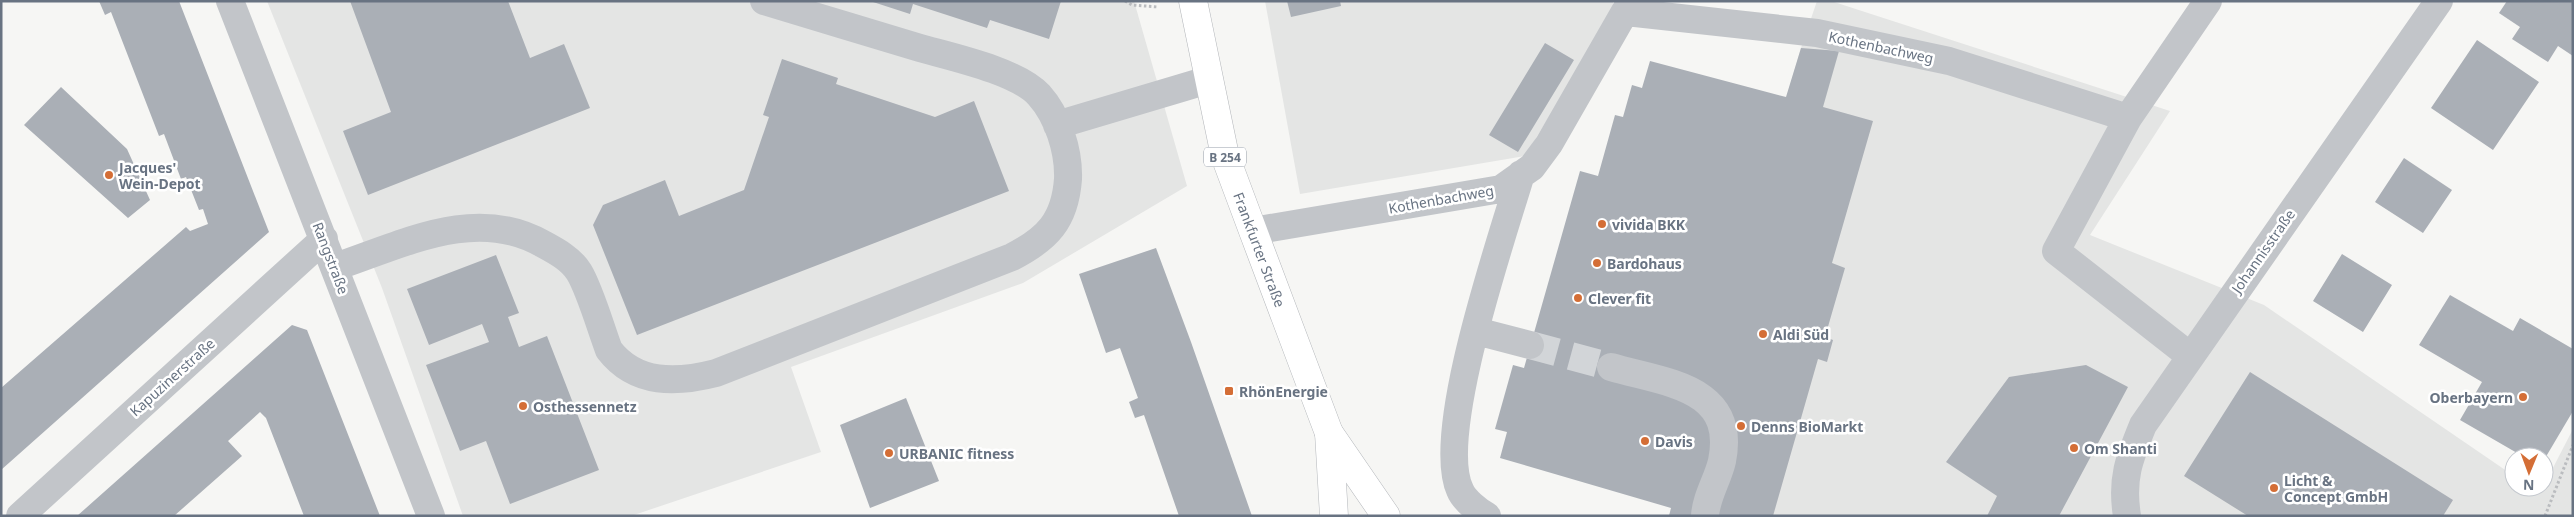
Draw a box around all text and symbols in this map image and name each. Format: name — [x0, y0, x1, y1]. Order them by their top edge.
street label: Kothenbachweg — [1827, 27, 1935, 67]
road number: B 254 — [1204, 148, 1246, 166]
place label: Jacques' Wein-Depot — [117, 158, 201, 193]
marker: Jacques' Wein-Depot — [103, 169, 115, 181]
street label: Kothenbachweg — [1387, 180, 1495, 218]
street label: Frankfurter Straße — [1230, 189, 1290, 310]
street label: Johannisstraße — [2226, 205, 2299, 298]
place label: vivida BKK — [1612, 215, 1686, 234]
marker: vivida BKK — [1596, 218, 1608, 230]
street label: Rangstraße — [309, 219, 353, 297]
place label: Bardohaus — [1607, 254, 1682, 273]
marker: Bardohaus — [1591, 257, 1603, 269]
place label: Clever fit — [1588, 289, 1651, 308]
marker: Clever fit — [1572, 292, 1584, 304]
place label: Aldi Süd — [1773, 325, 1829, 344]
marker: Aldi Süd — [1757, 328, 1769, 340]
street label: Kapuzinerstraße — [125, 334, 219, 420]
place label: RhönEnergie — [1239, 382, 1328, 401]
marker: RhönEnergie — [1223, 385, 1235, 397]
place label: Oberbayern — [2430, 388, 2513, 407]
marker: Oberbayern — [2517, 391, 2529, 403]
place label: Osthessennetz — [533, 397, 637, 416]
marker: Osthessennetz — [517, 400, 529, 412]
place label: Denns BioMarkt — [1751, 417, 1863, 436]
marker: Denns BioMarkt — [1735, 420, 1747, 432]
place label: Davis — [1655, 432, 1693, 451]
marker: Davis — [1639, 435, 1651, 447]
place label: Om Shanti — [2084, 439, 2157, 458]
marker: Om Shanti — [2068, 442, 2080, 454]
place label: URBANIC fitness — [899, 444, 1014, 463]
marker: URBANIC fitness — [883, 447, 895, 459]
north arrow — [2504, 447, 2554, 497]
place label: Licht & Concept GmbH — [2284, 471, 2388, 506]
text: N — [2523, 476, 2535, 495]
marker: Licht & Concept GmbH — [2268, 482, 2280, 494]

